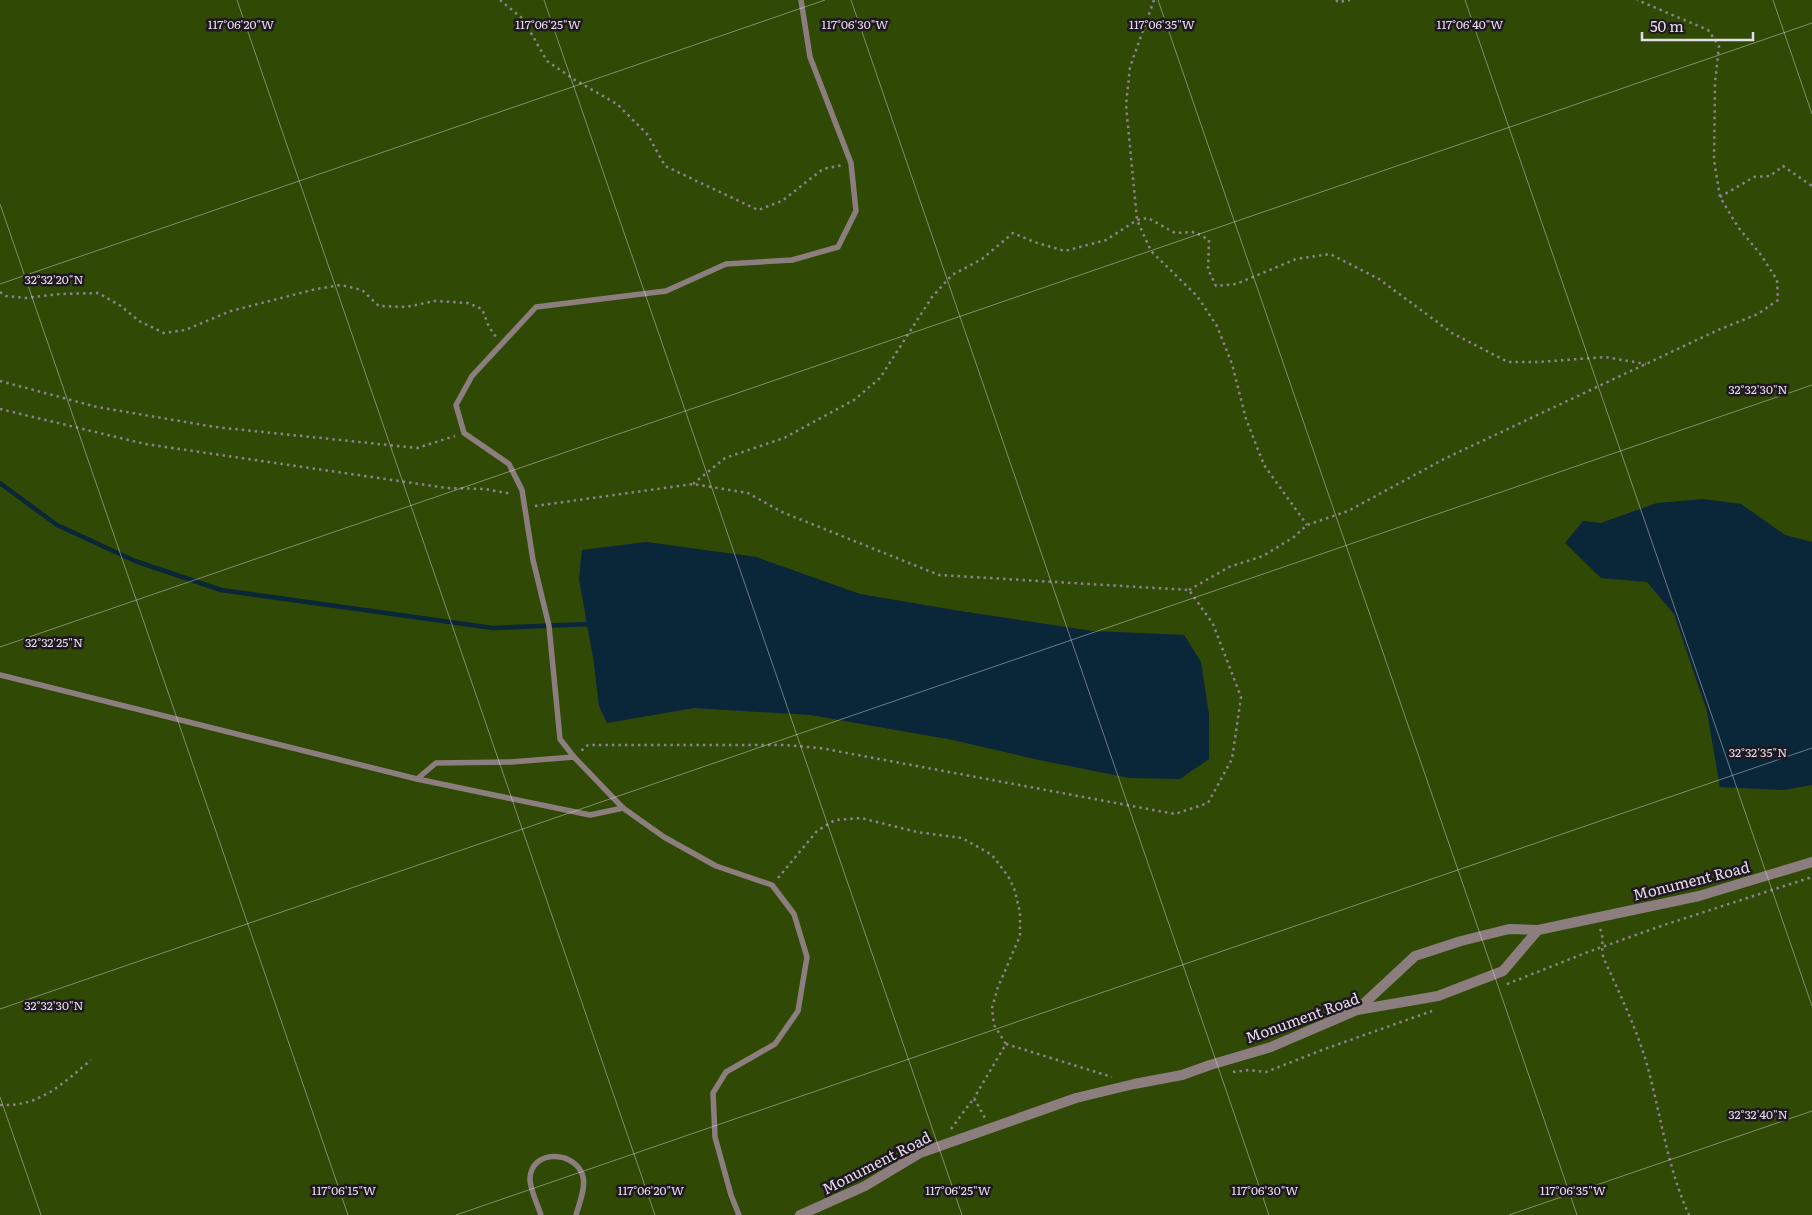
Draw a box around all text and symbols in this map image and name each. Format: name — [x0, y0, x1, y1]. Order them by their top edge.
scale bar — [1642, 10, 1753, 42]
text: 50 m — [1650, 14, 1684, 37]
text: 117°06'20"W — [208, 15, 274, 33]
text: 117°06'25"W — [515, 15, 581, 33]
text: 117°06'30"W — [822, 15, 888, 33]
text: 117°06'35"W — [1129, 15, 1195, 33]
text: 117°06'40"W — [1437, 15, 1503, 33]
text: 32°32'20"N — [25, 270, 83, 288]
text: 32°32'30"N — [1728, 380, 1788, 398]
text: 32°32'25"N — [25, 633, 83, 651]
text: 32°32'35"N — [1729, 743, 1787, 761]
street label: Monument Road — [1630, 854, 1752, 906]
street label: Monument Road — [1242, 986, 1362, 1048]
text: 32°32'30"N — [24, 996, 84, 1014]
text: 32°32'40"N — [1728, 1105, 1788, 1123]
street label: Monument Road — [818, 1125, 934, 1199]
text: 117°06'15"W — [312, 1181, 376, 1199]
text: 117°06'20"W — [618, 1181, 684, 1199]
text: 117°06'25"W — [925, 1181, 991, 1199]
text: 117°06'30"W — [1232, 1181, 1298, 1199]
text: 117°06'35"W — [1540, 1181, 1606, 1199]

